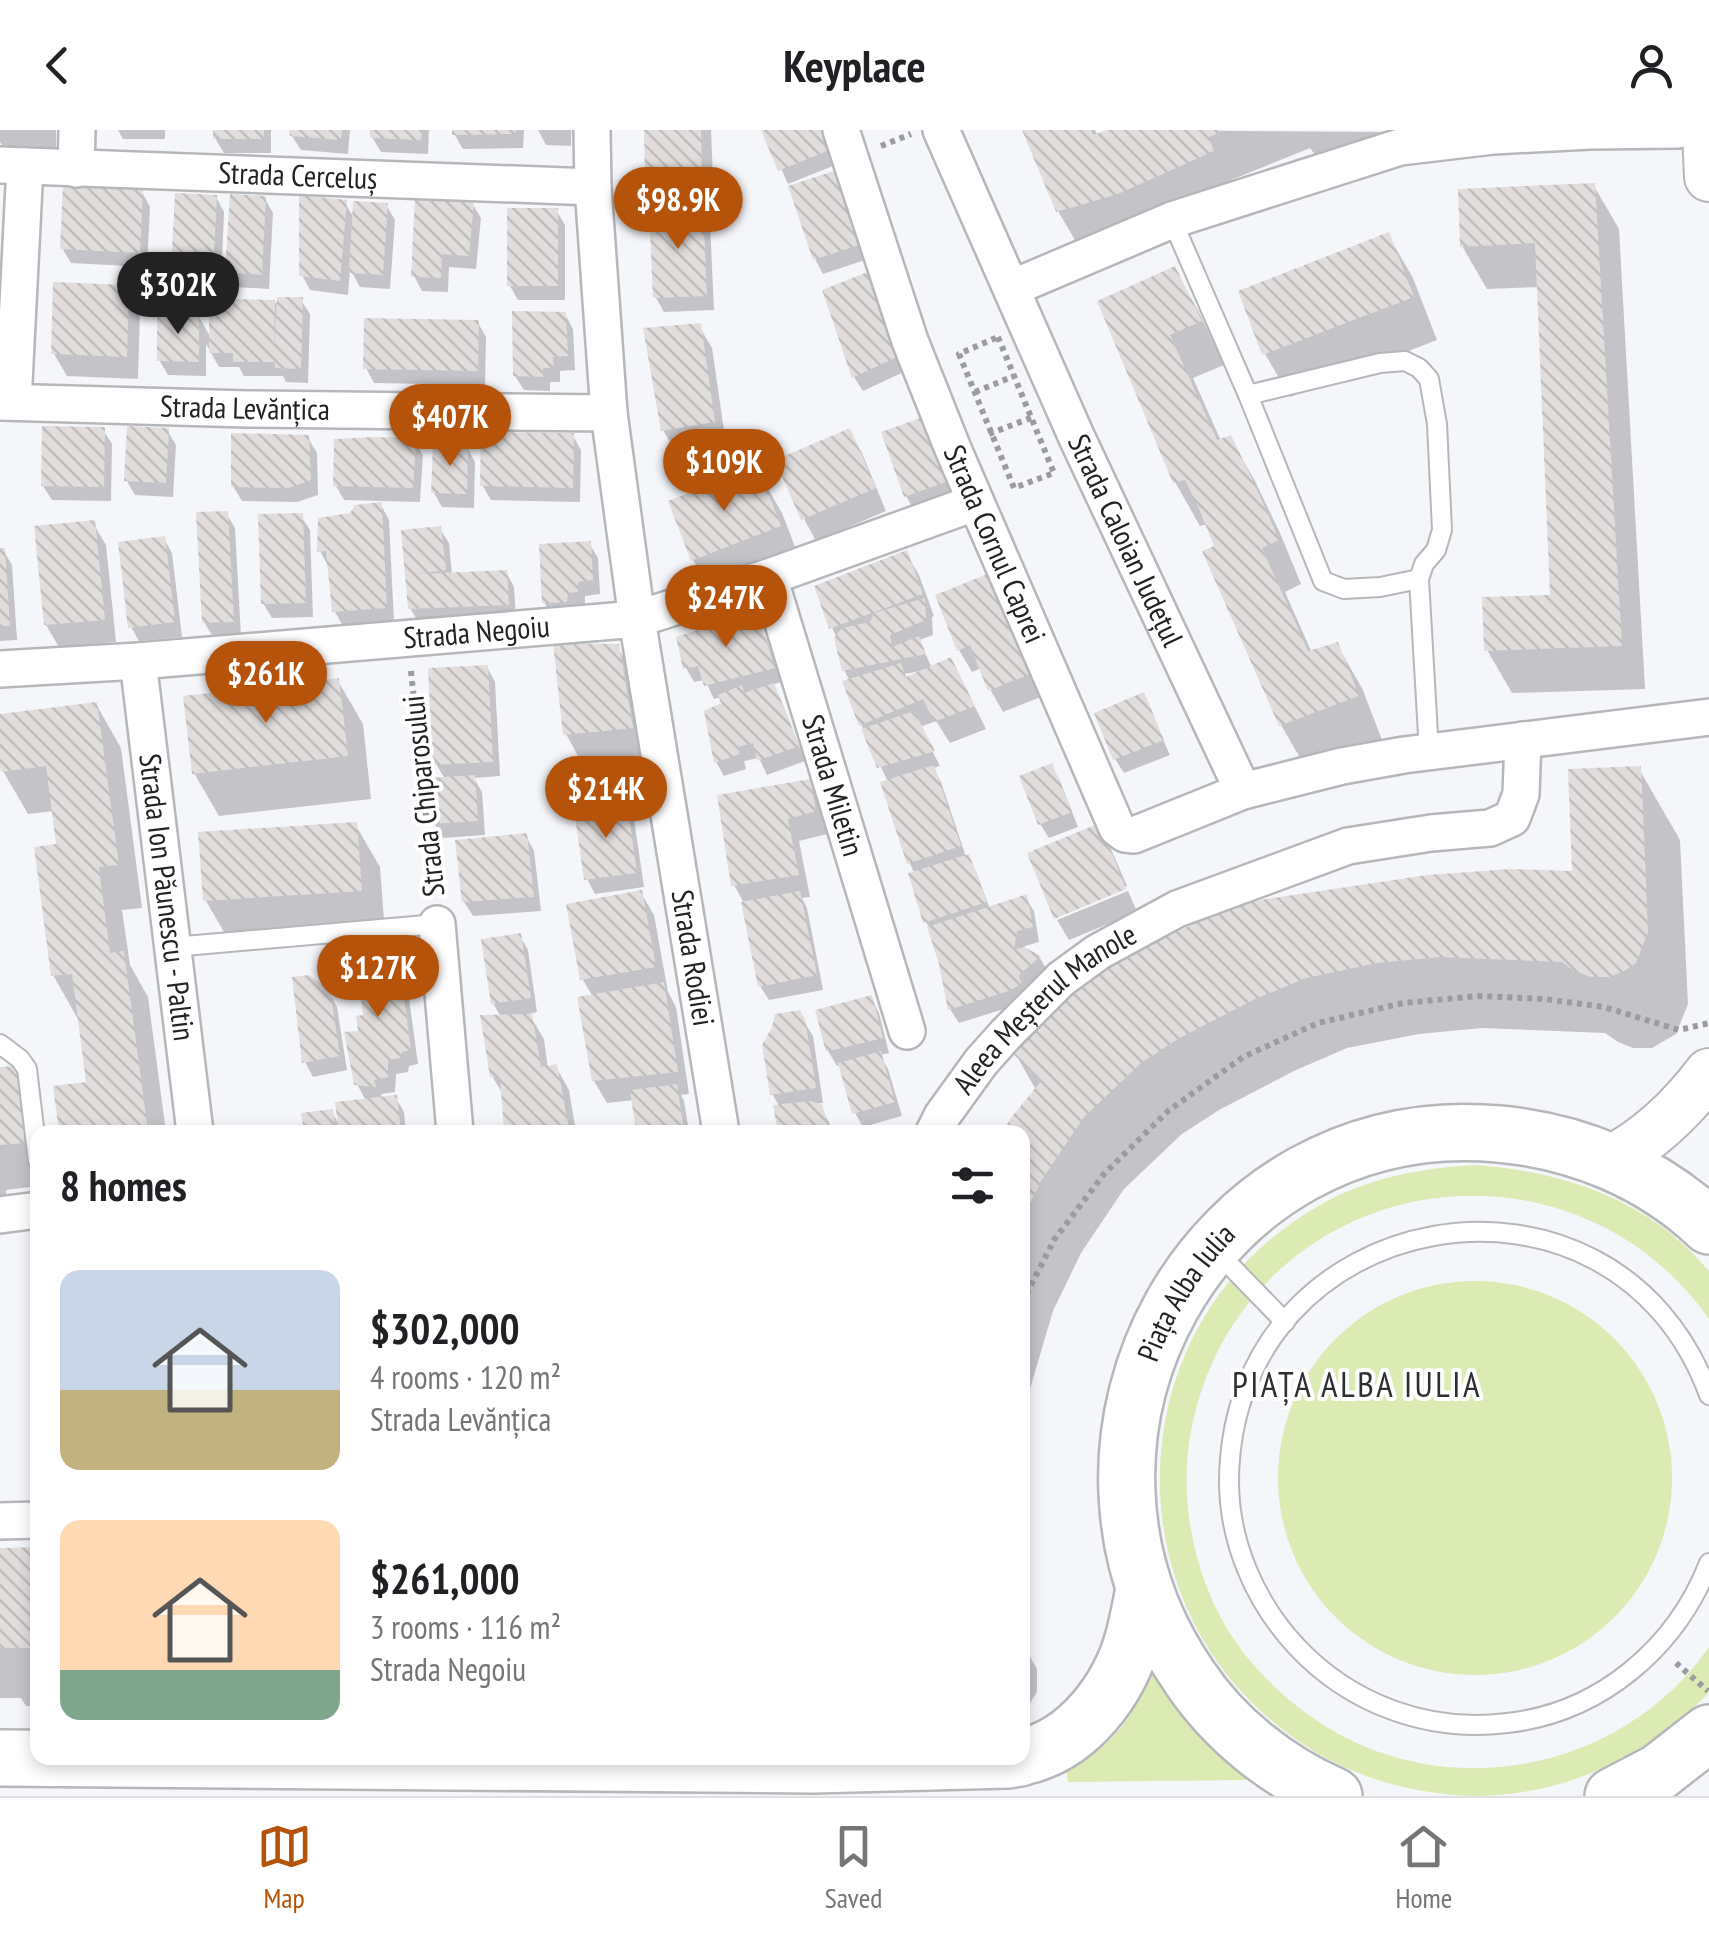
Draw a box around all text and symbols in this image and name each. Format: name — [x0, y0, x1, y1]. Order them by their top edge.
text: Keyplace — [783, 36, 926, 94]
icon: back — [30, 38, 85, 93]
icon: person — [1624, 38, 1679, 93]
street label: Strada Cerceluș — [218, 152, 378, 197]
pin: $98.9K — [597, 167, 759, 252]
text: $98.9K — [636, 178, 720, 220]
pin: $302K — [108, 252, 248, 337]
text: $302K — [139, 263, 217, 305]
pin: $407K — [380, 384, 520, 469]
street label: Strada Levănțica — [159, 386, 330, 428]
text: $407K — [411, 395, 489, 437]
street label: Strada Caloian Județul — [1060, 428, 1193, 652]
pin: $109K — [654, 429, 794, 514]
street label: Strada Cornul Caprei — [936, 439, 1056, 649]
text: $109K — [685, 440, 763, 482]
pin: $247K — [656, 565, 796, 650]
text: $247K — [687, 576, 765, 618]
street label: Strada Negoiu — [402, 605, 551, 657]
pin: $261K — [196, 641, 336, 726]
text: $261K — [227, 652, 305, 694]
street label: Strada Chiparosului — [393, 694, 452, 899]
street label: Strada Miletin — [794, 710, 874, 860]
street label: Strada Ion Păunescu - Paltin — [131, 751, 205, 1043]
pin: $214K — [536, 756, 676, 841]
text: $214K — [567, 767, 645, 809]
street label: Strada Rodiei — [664, 887, 724, 1029]
street label: Aleea Meșterul Manole — [943, 914, 1143, 1101]
pin: $127K — [308, 935, 448, 1020]
text: $127K — [339, 946, 417, 988]
text: 8 homes — [60, 1158, 187, 1213]
icon: filters — [945, 1158, 1000, 1213]
street label: Piața Alba Iulia — [1127, 1214, 1243, 1366]
text: $302,000 — [370, 1301, 520, 1356]
icon: home — [140, 1310, 260, 1430]
text: 4 rooms · 120 m² — [370, 1356, 561, 1398]
district label: PIAȚA ALBA IULIA — [1232, 1361, 1482, 1407]
text: Strada Levănțica — [370, 1398, 551, 1440]
text: $261,000 — [370, 1551, 520, 1606]
icon: home — [140, 1560, 260, 1680]
text: 3 rooms · 116 m² — [370, 1606, 561, 1648]
text: Strada Negoiu — [370, 1648, 526, 1690]
tab: Map — [257, 1819, 312, 1916]
tab: Saved — [825, 1819, 882, 1916]
tab: Home — [1396, 1819, 1452, 1916]

